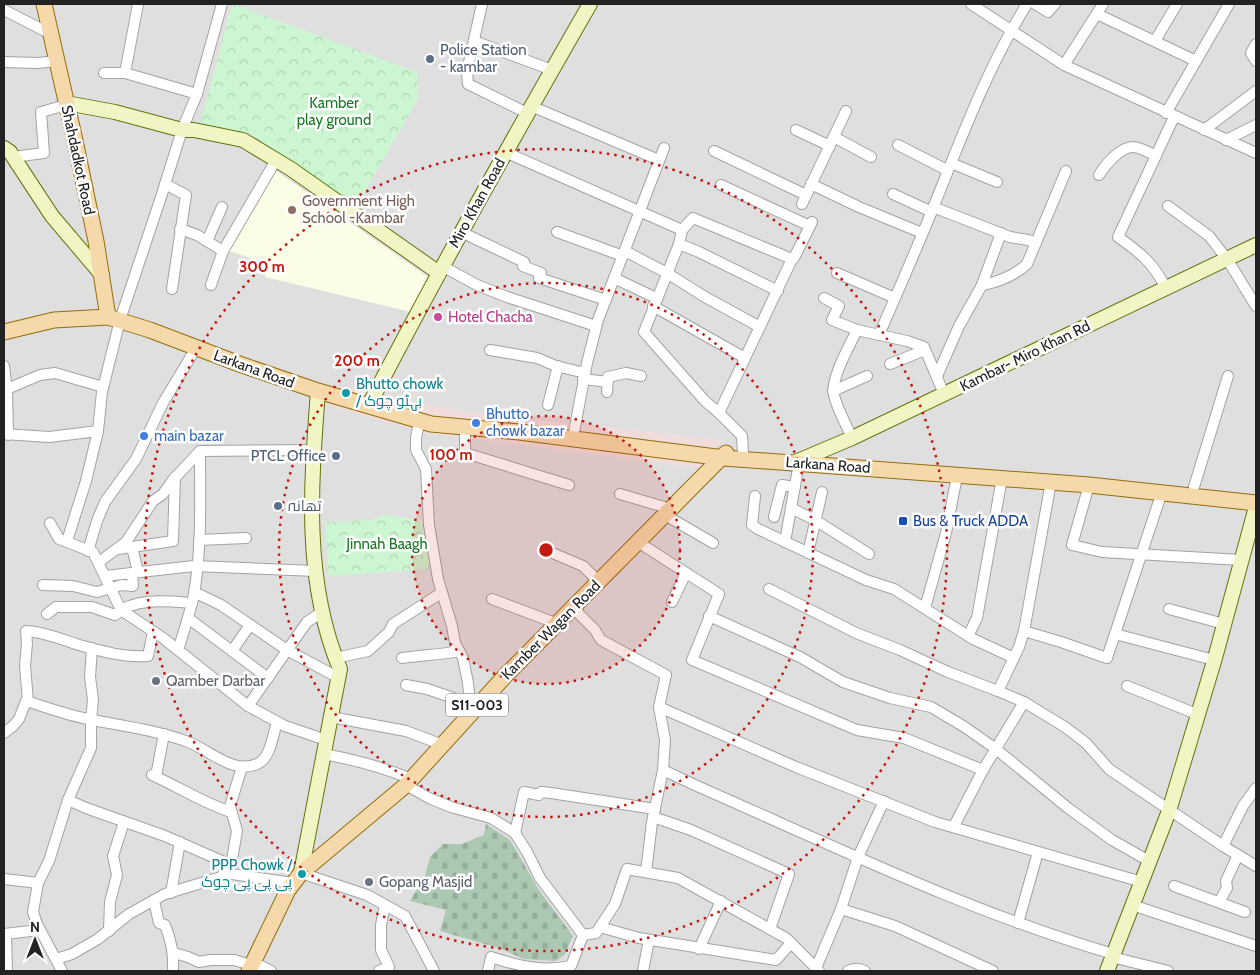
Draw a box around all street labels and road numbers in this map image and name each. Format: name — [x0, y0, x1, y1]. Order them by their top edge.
street label: Shahdadkot Road — [58, 104, 98, 216]
street label: Miro Khan Road — [445, 155, 509, 251]
street label: Kambar- Miro Khan Rd — [957, 317, 1093, 395]
street label: Larkana Road — [211, 346, 297, 392]
street label: Larkana Road — [785, 453, 871, 477]
street label: Kamber Wagan Road — [498, 577, 604, 683]
road number: S11-003 — [446, 694, 508, 716]

